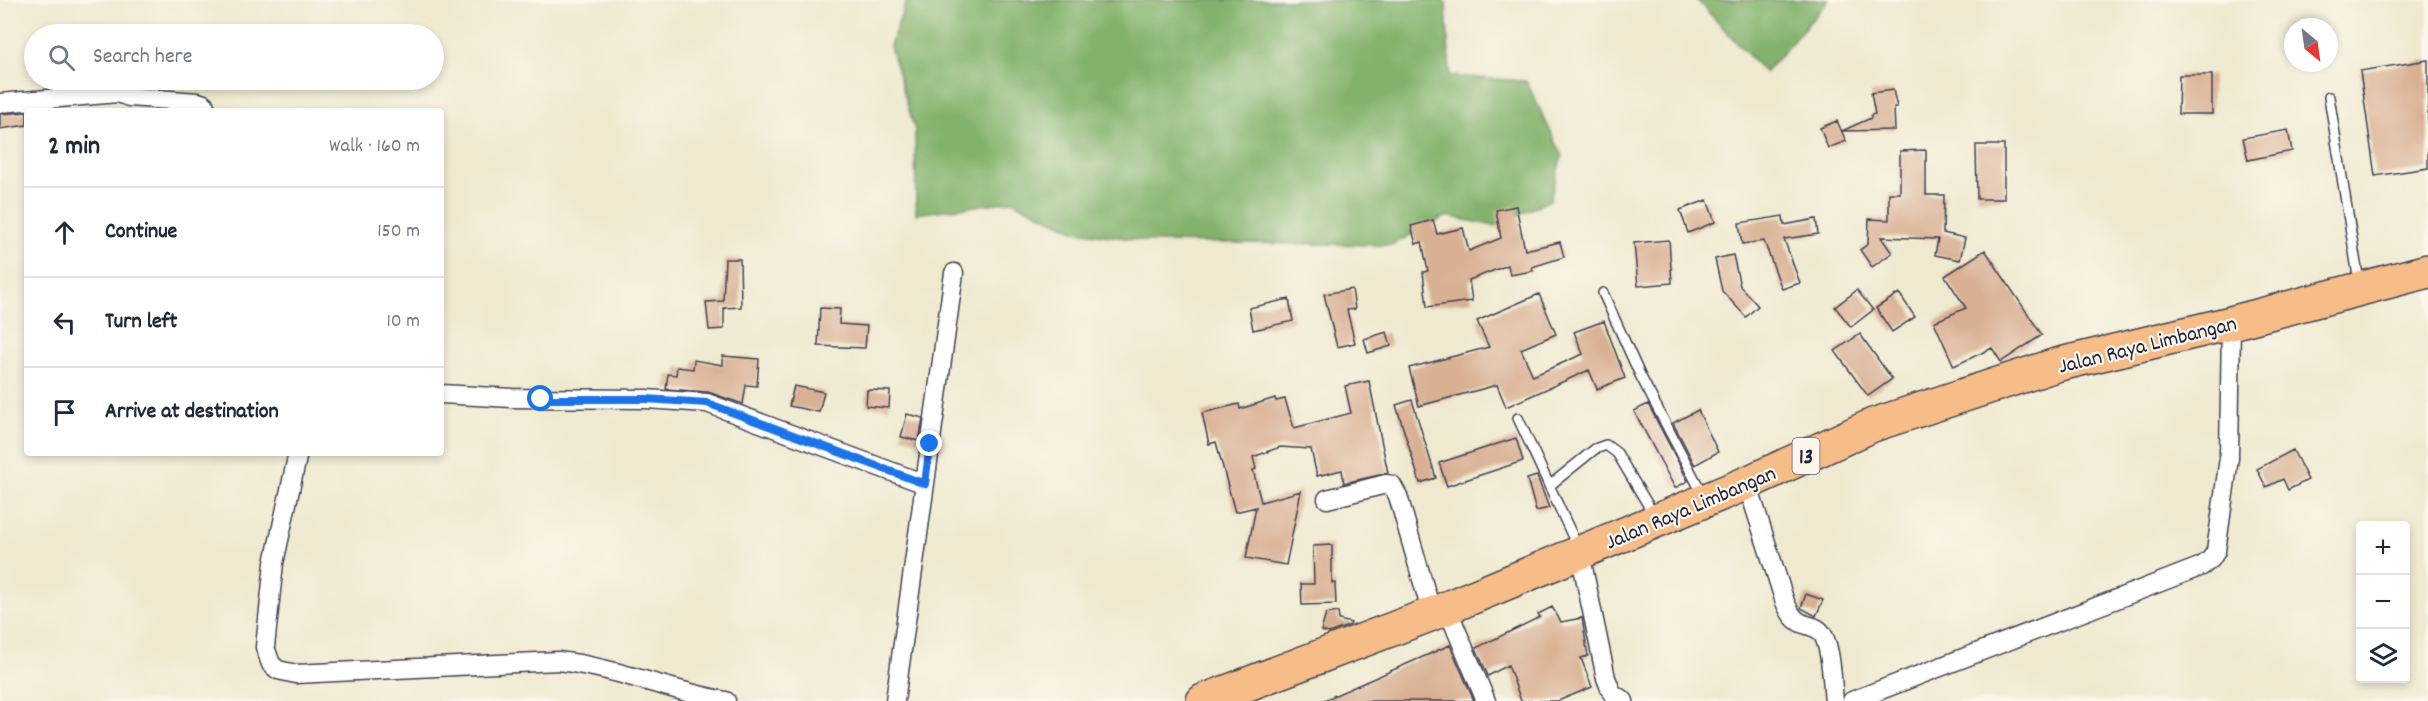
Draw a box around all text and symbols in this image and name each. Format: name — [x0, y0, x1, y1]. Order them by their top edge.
north arrow — [2284, 18, 2338, 72]
search box — [24, 24, 444, 90]
icon: search — [45, 41, 78, 74]
text: Search here — [93, 42, 192, 73]
text: 2 min — [48, 129, 100, 166]
text: Walk · 160 m — [329, 133, 420, 161]
icon: ahead — [48, 216, 81, 249]
text: Continue — [105, 217, 177, 248]
text: 150 m — [377, 218, 420, 246]
icon: left — [48, 306, 81, 339]
text: Turn left — [105, 307, 177, 338]
text: 10 m — [386, 308, 420, 336]
street label: Jalan Raya Limbangan — [2055, 309, 2240, 384]
route start — [527, 385, 553, 411]
icon: arrive — [48, 396, 81, 429]
text: Arrive at destination — [105, 397, 279, 428]
route end — [916, 430, 942, 456]
road number: 13 — [1792, 438, 1820, 474]
street label: Jalan Raya Limbangan — [1601, 459, 1781, 559]
map controls — [2356, 521, 2410, 683]
button: + — [2356, 521, 2410, 575]
button: − — [2356, 575, 2410, 629]
button: layers — [2356, 629, 2410, 683]

